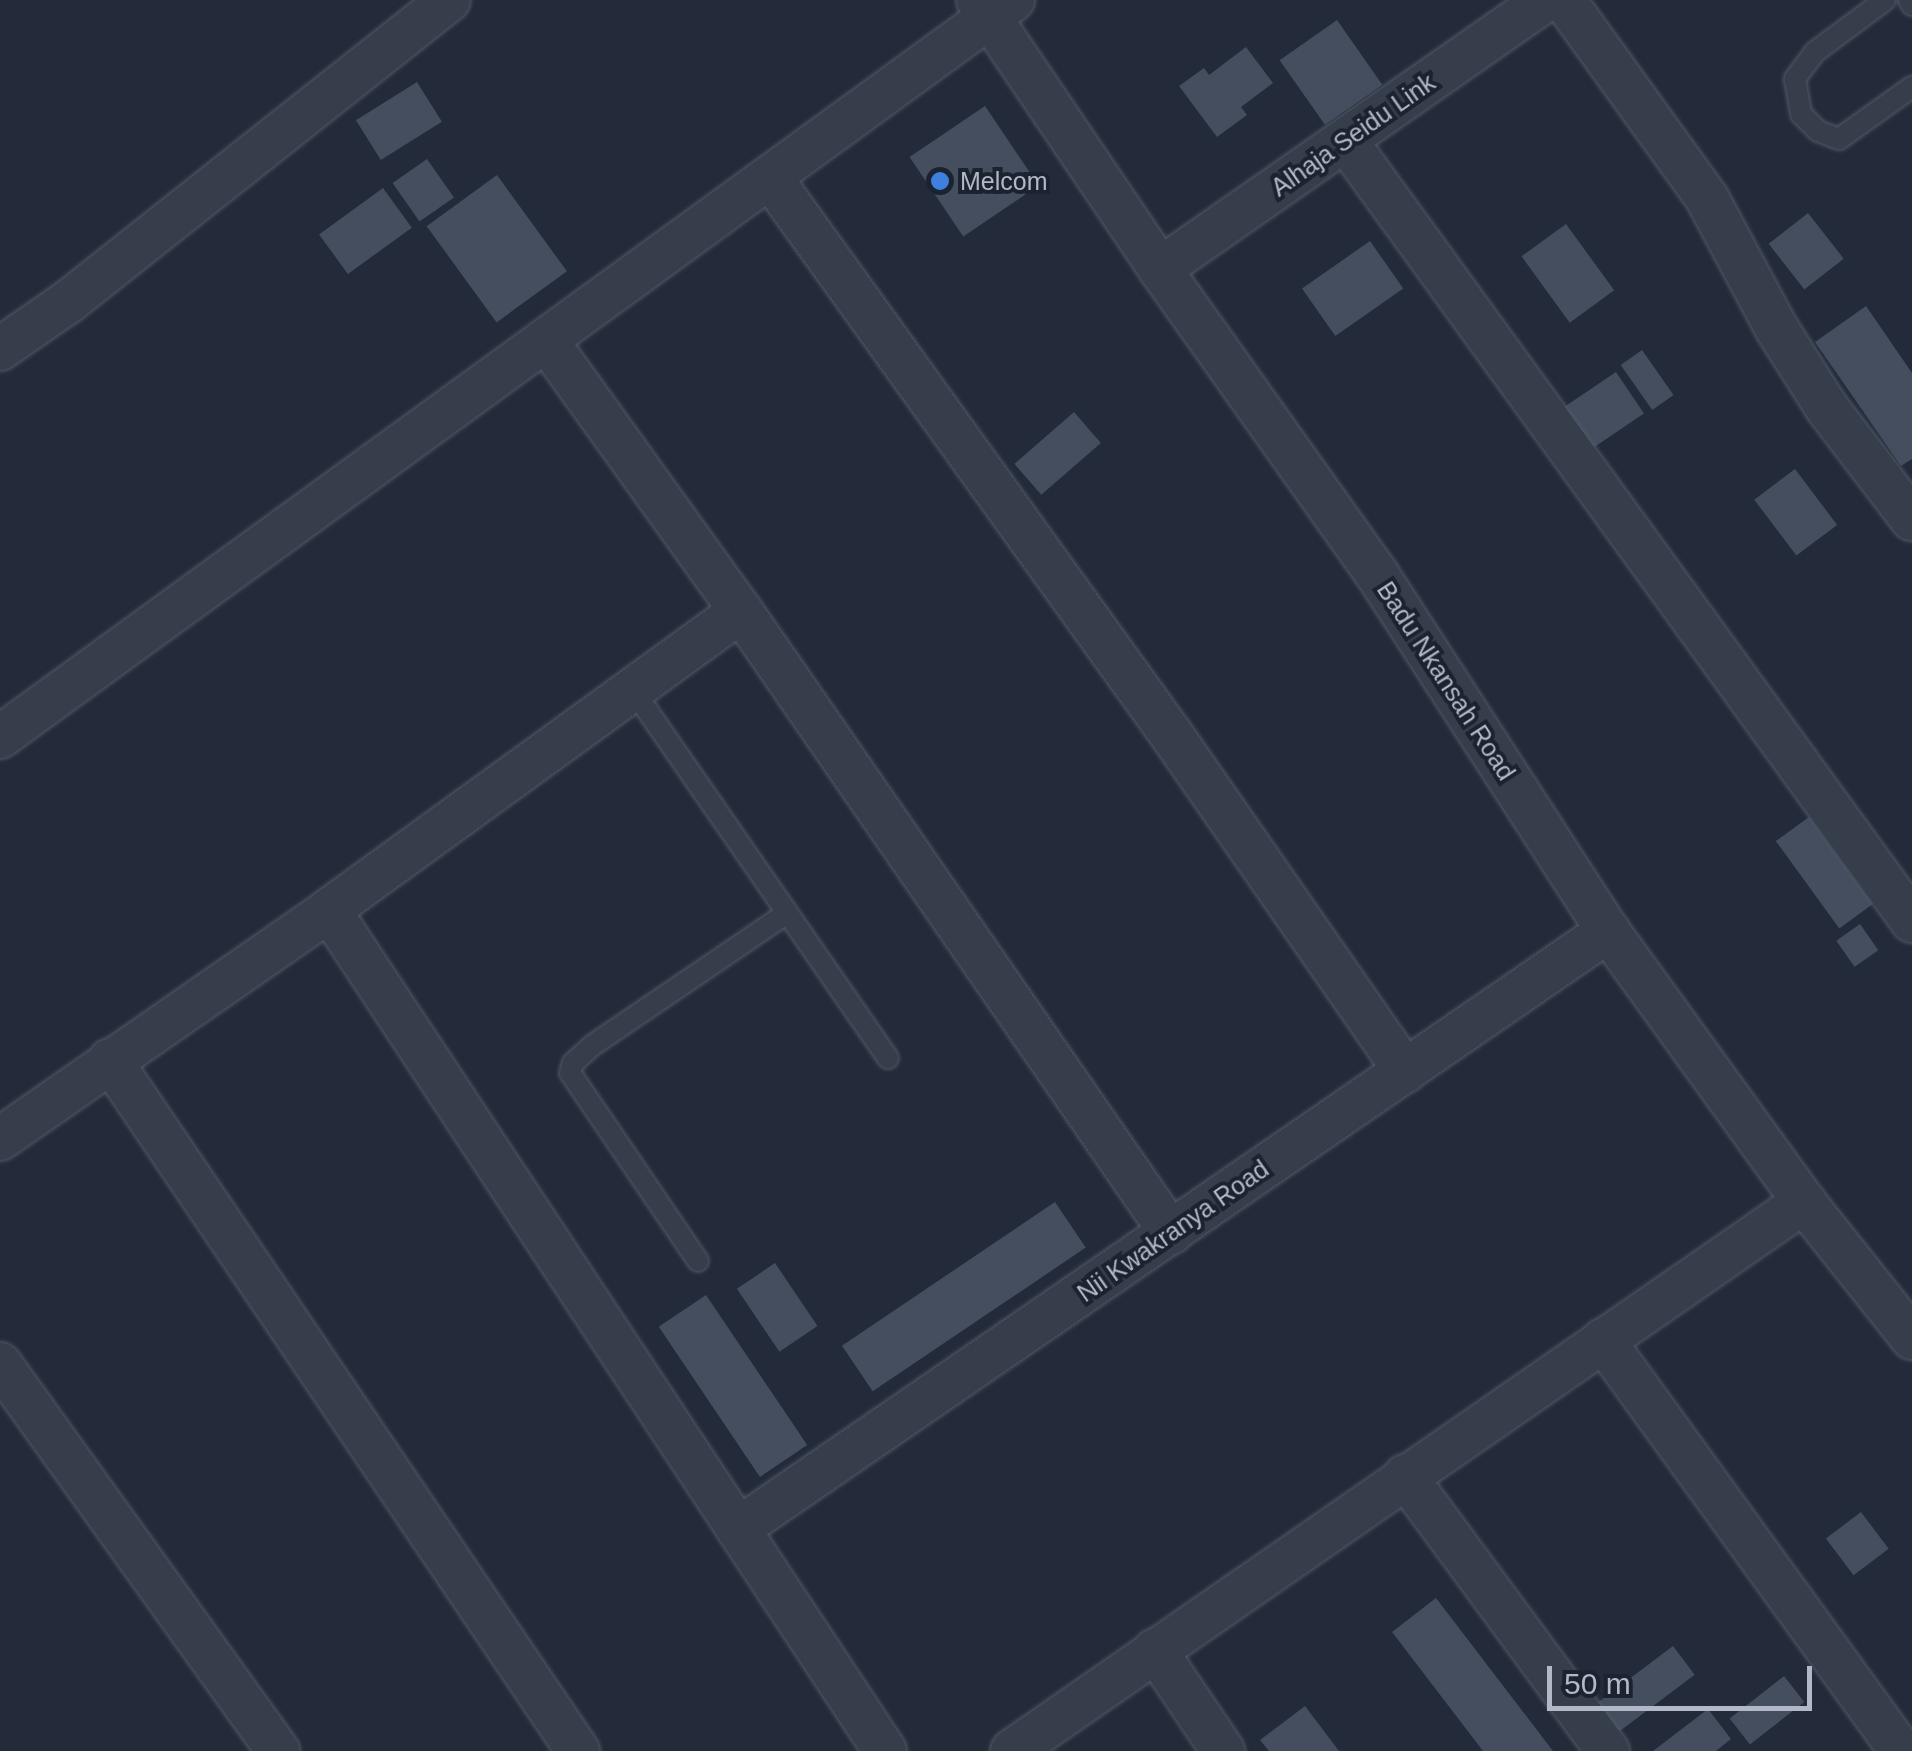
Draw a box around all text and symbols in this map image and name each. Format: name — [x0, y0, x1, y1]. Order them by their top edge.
street label: Alhaja Seidu Link — [1265, 67, 1441, 203]
place label: Melcom — [960, 166, 1048, 196]
marker: Melcom — [929, 170, 951, 192]
street label: Badu Nkansah Road — [1371, 576, 1521, 786]
street label: Nii Kwakranya Road — [1072, 1154, 1274, 1308]
scale bar — [1552, 1646, 1817, 1708]
text: 50 m — [1564, 1667, 1631, 1700]

